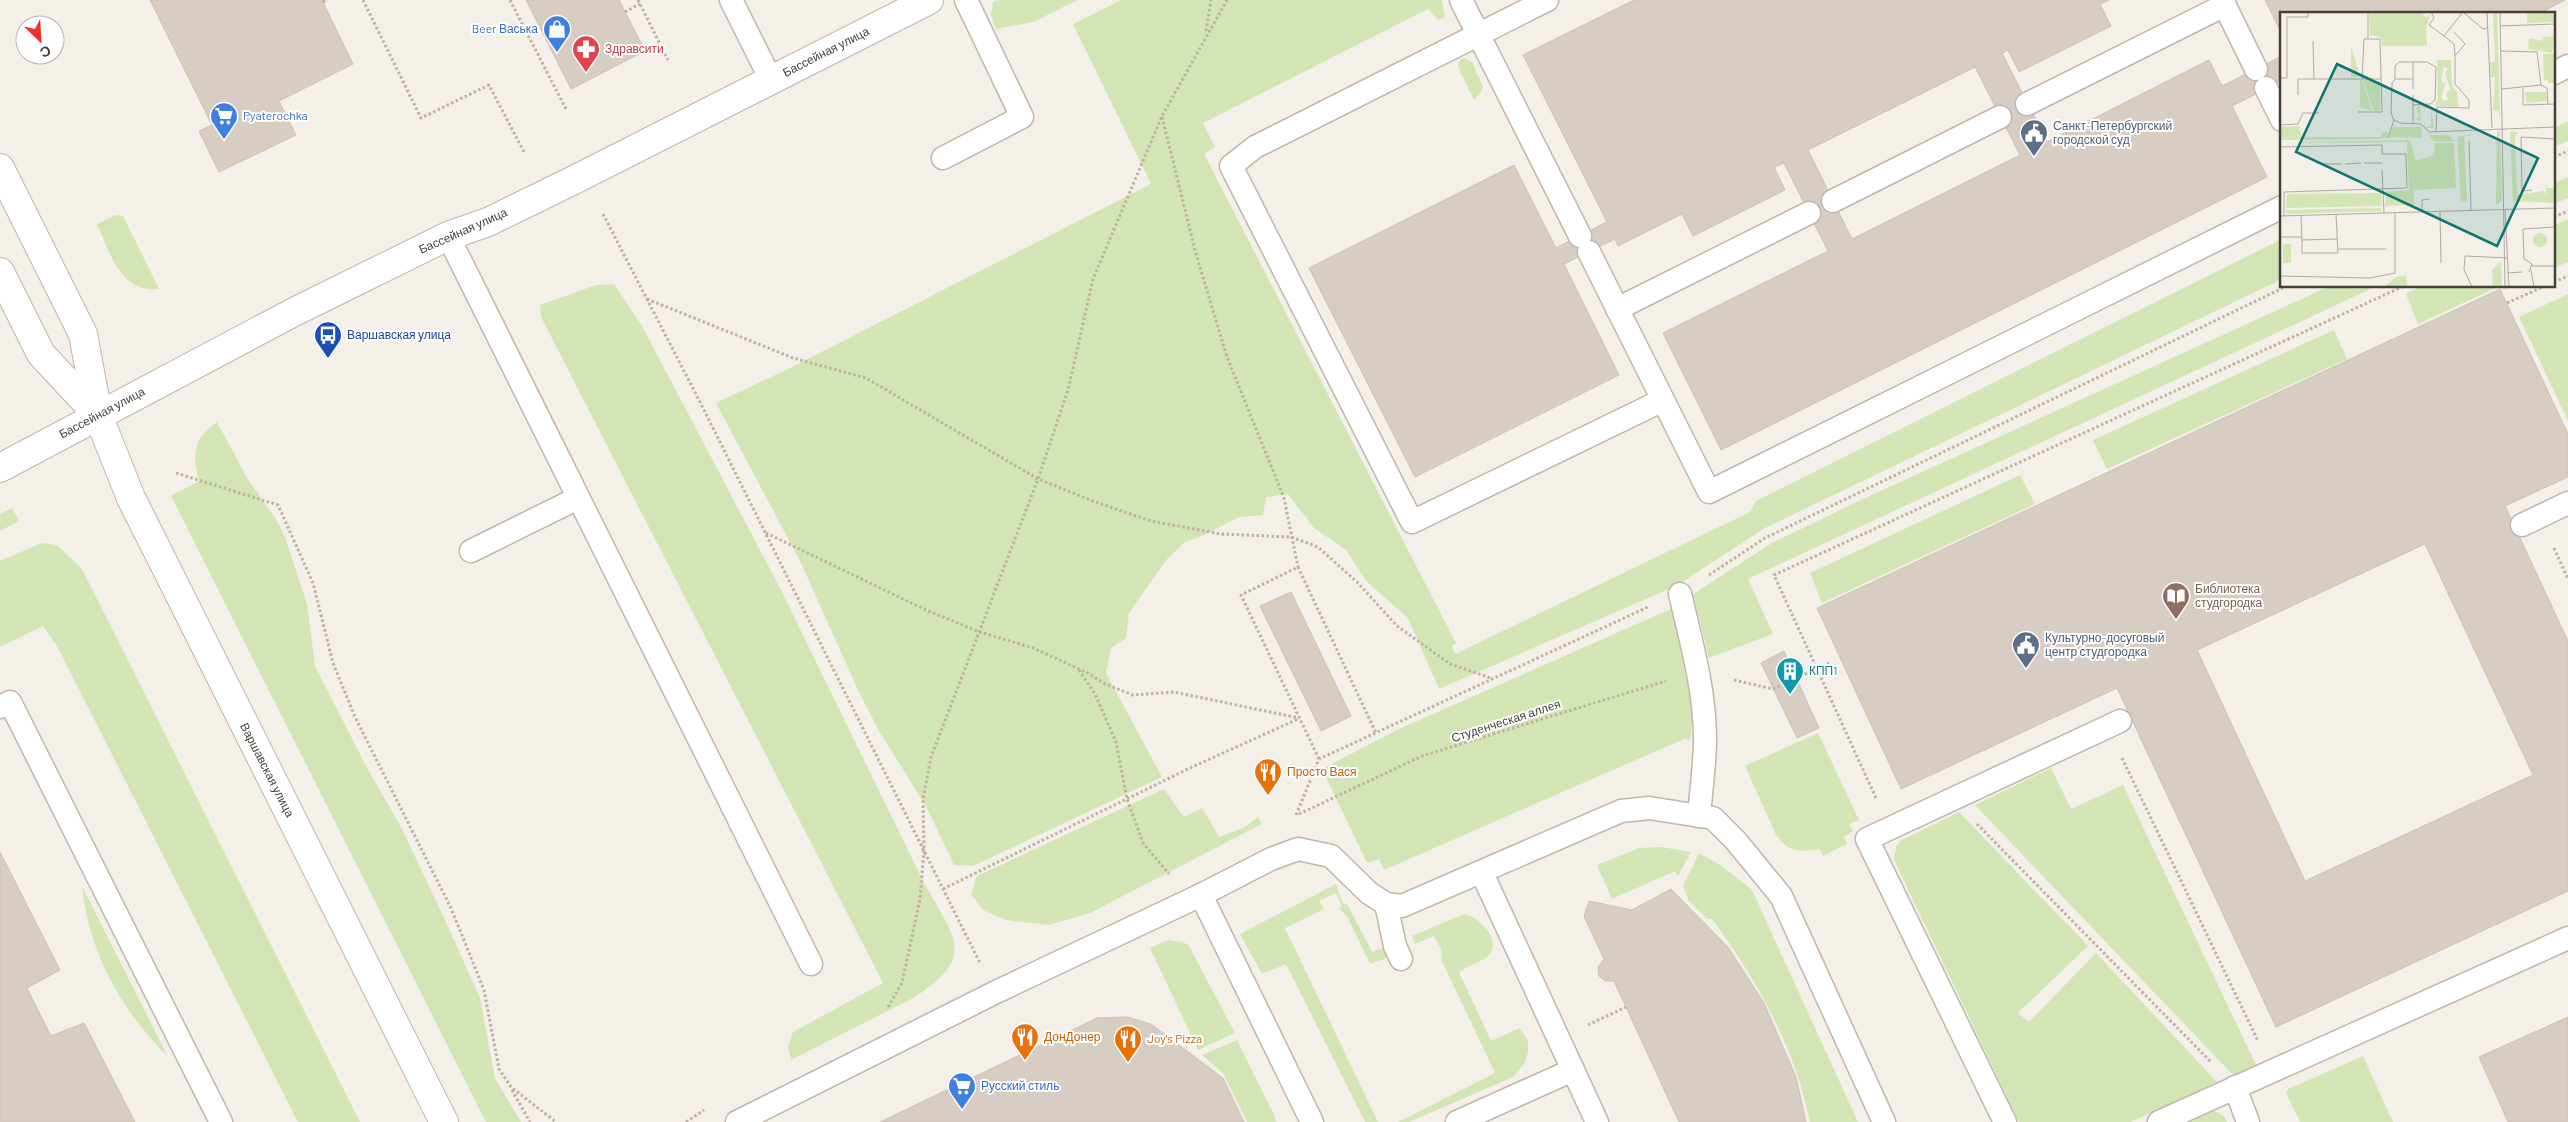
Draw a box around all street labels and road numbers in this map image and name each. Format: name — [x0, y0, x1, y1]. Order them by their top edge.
street label: Бассейная улица — [780, 23, 872, 80]
street label: Бассейная улица — [416, 204, 510, 257]
street label: Бассейная улица — [56, 383, 148, 442]
street label: Студенческая аллея — [1449, 696, 1562, 745]
street label: Варшавская улица — [237, 720, 298, 820]

